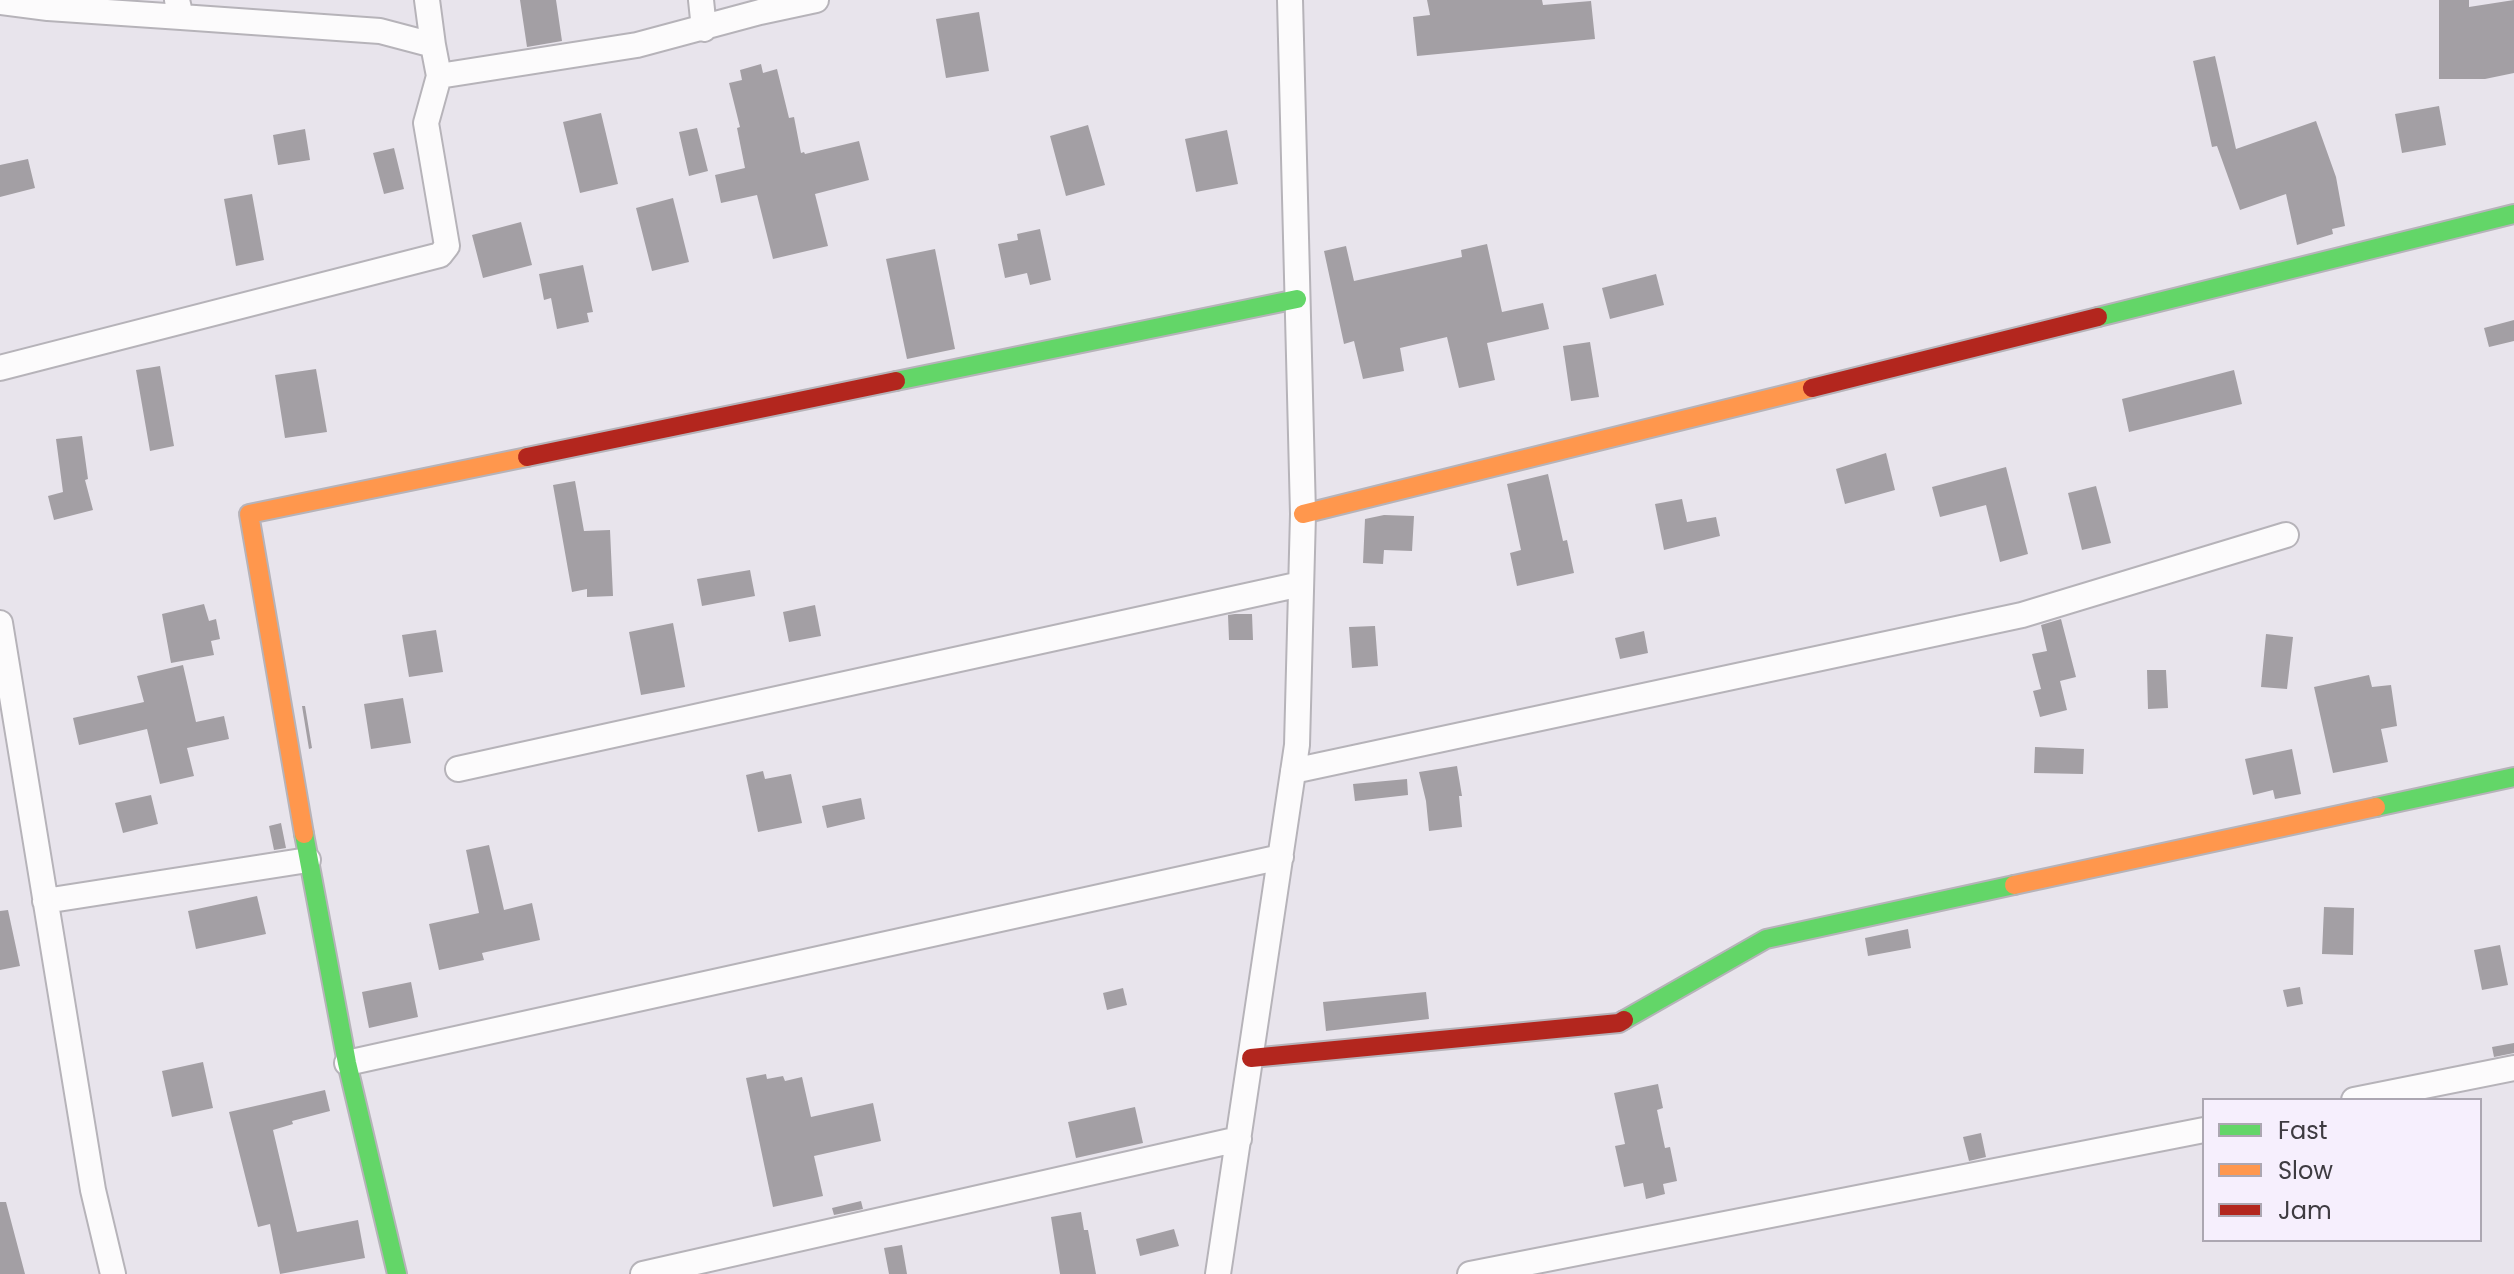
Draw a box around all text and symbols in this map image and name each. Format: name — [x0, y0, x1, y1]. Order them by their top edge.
legend — [2202, 1098, 2482, 1242]
text: Fast — [2278, 1114, 2328, 1147]
text: Slow — [2278, 1154, 2333, 1187]
text: Jam — [2278, 1194, 2332, 1227]

